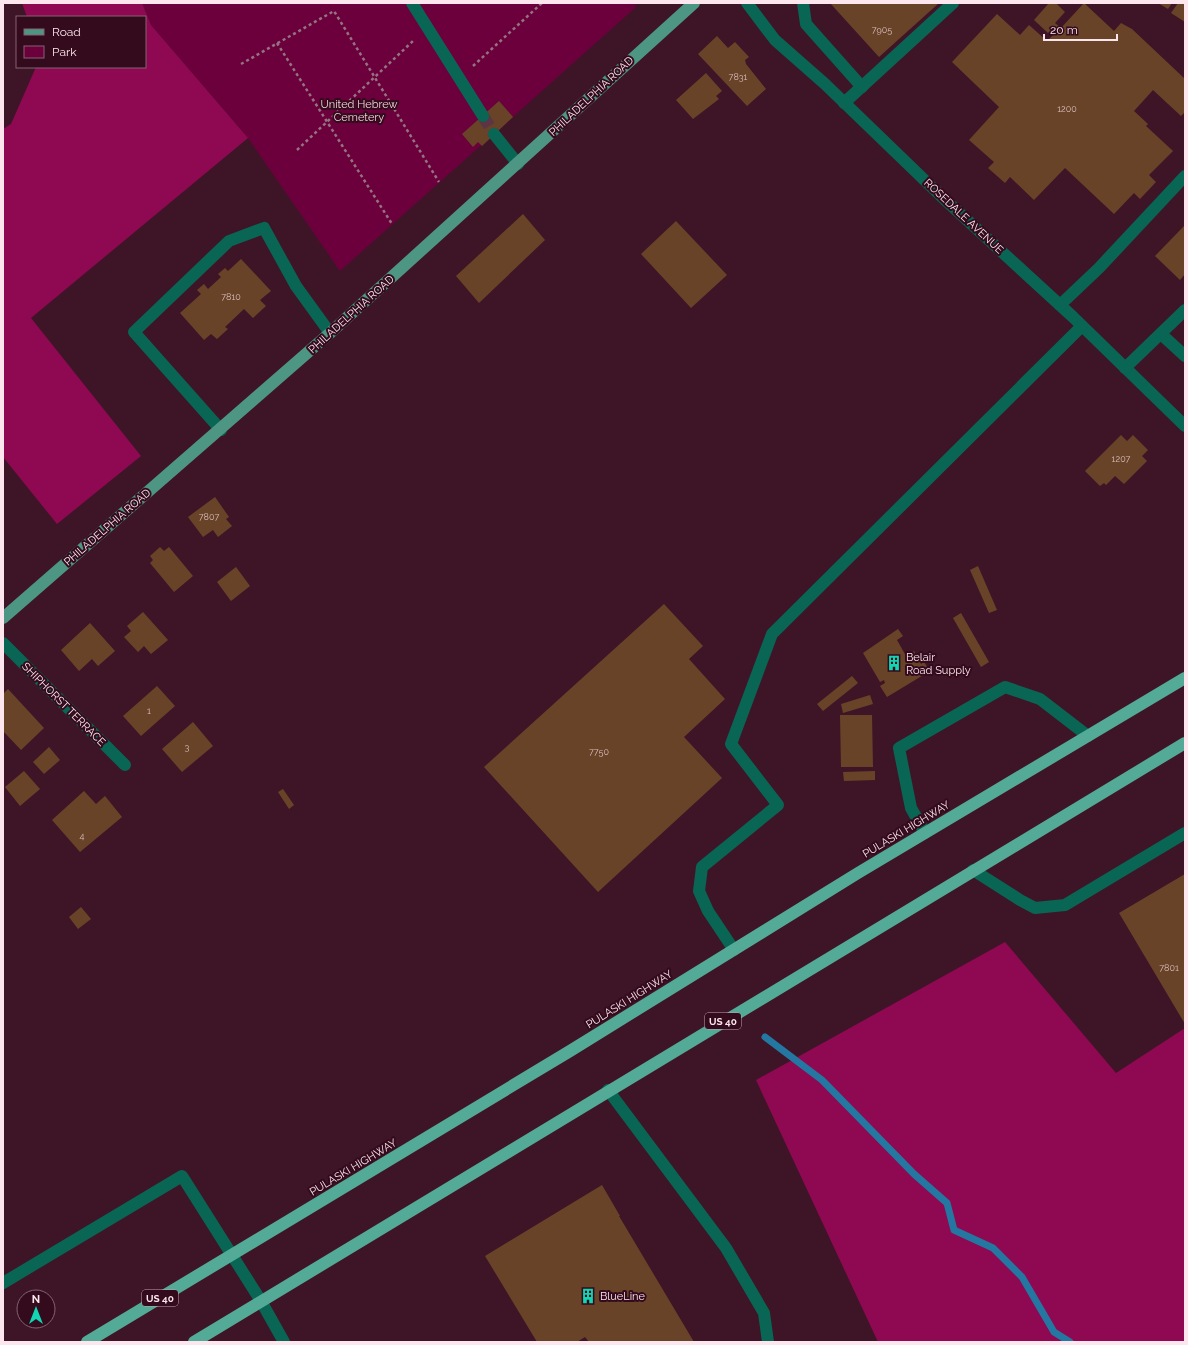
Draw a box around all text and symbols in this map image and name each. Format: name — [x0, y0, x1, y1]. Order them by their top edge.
legend — [16, 16, 146, 68]
scale bar — [1044, 16, 1117, 42]
text: 20 m — [1050, 23, 1078, 37]
text: Road — [52, 25, 81, 39]
house number: 7905 — [872, 25, 892, 35]
text: Park — [52, 45, 77, 59]
street label: PHILADELPHIA ROAD — [546, 54, 636, 139]
house number: 7831 — [729, 72, 748, 82]
park label: United Hebrew Cemetery — [321, 98, 398, 124]
house number: 1200 — [1057, 104, 1077, 114]
street label: ROSEDALE AVENUE — [921, 176, 1006, 257]
street label: PHILADELPHIA ROAD — [306, 272, 397, 356]
house number: 7810 — [221, 292, 241, 302]
house number: 1207 — [1112, 454, 1131, 464]
street label: PHILADELPHIA ROAD — [61, 486, 153, 569]
house number: 7807 — [199, 512, 219, 522]
place label: Belair Road Supply — [906, 651, 971, 677]
building icon: Belair Road Supply — [885, 654, 903, 672]
street label: SHIPHORST TERRACE — [19, 660, 108, 749]
house number: 1 — [147, 706, 151, 716]
house number: 3 — [185, 742, 190, 752]
house number: 7750 — [589, 747, 609, 757]
street label: PULASKI HIGHWAY — [860, 798, 952, 861]
house number: 4 — [80, 831, 85, 841]
house number: 7801 — [1159, 963, 1179, 973]
street label: PULASKI HIGHWAY — [584, 968, 675, 1031]
road number: US 40 — [705, 1013, 741, 1029]
street label: PULASKI HIGHWAY — [307, 1136, 399, 1199]
building icon: BlueLine — [579, 1287, 597, 1305]
north arrow — [16, 1289, 56, 1329]
road number: US 40 — [142, 1290, 178, 1306]
place label: BlueLine — [600, 1290, 645, 1303]
text: N — [32, 1293, 40, 1306]

